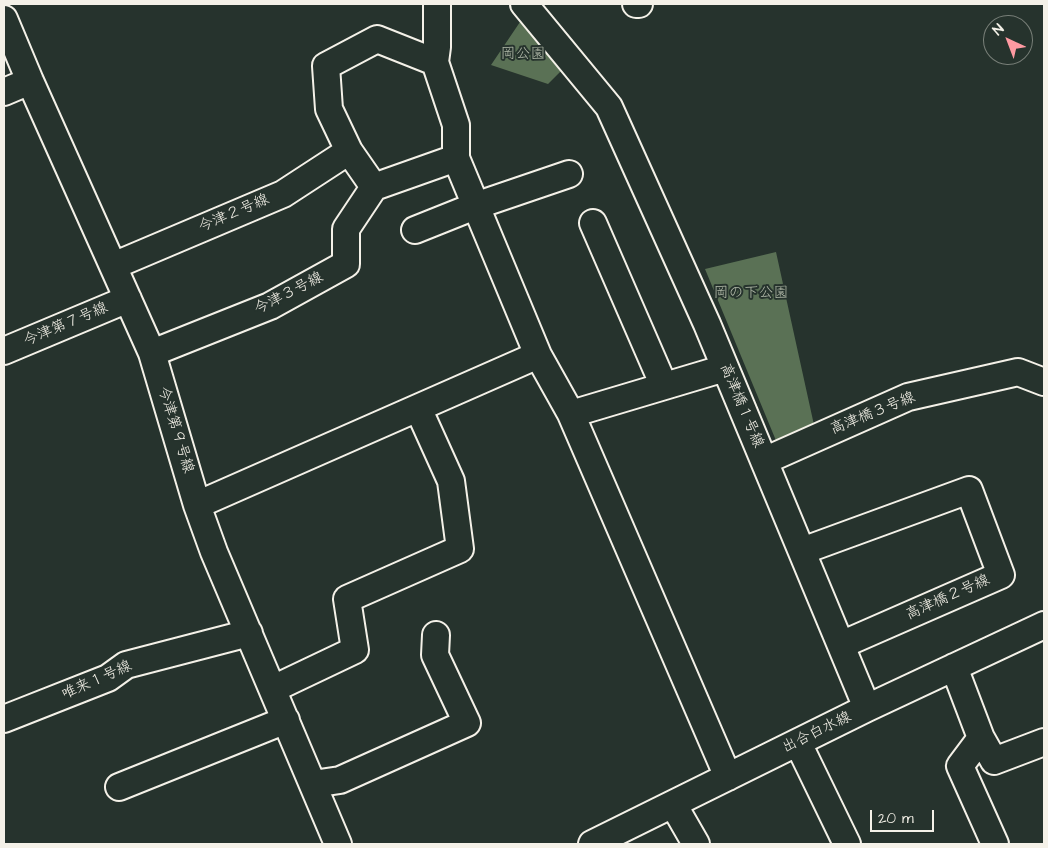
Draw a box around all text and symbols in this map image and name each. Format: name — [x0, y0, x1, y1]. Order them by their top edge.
north arrow — [983, 15, 1033, 65]
text: N — [988, 19, 1008, 40]
park label: 岡公園 — [501, 46, 545, 64]
street label: 今津２号線 — [196, 191, 272, 237]
street label: 今津３号線 — [252, 269, 326, 319]
park label: 岡の下公園 — [714, 285, 788, 303]
street label: 今津第７号線 — [21, 299, 111, 351]
street label: 高津橋１号線 — [715, 361, 767, 451]
street label: 今津第９号線 — [153, 384, 197, 476]
street label: 高津橋３号線 — [828, 389, 918, 439]
street label: 高津橋２号線 — [903, 571, 993, 625]
street label: 唯来１号線 — [59, 658, 135, 704]
street label: 出合白水線 — [779, 708, 855, 758]
scale bar — [873, 800, 937, 832]
text: 20 m — [878, 808, 914, 829]

